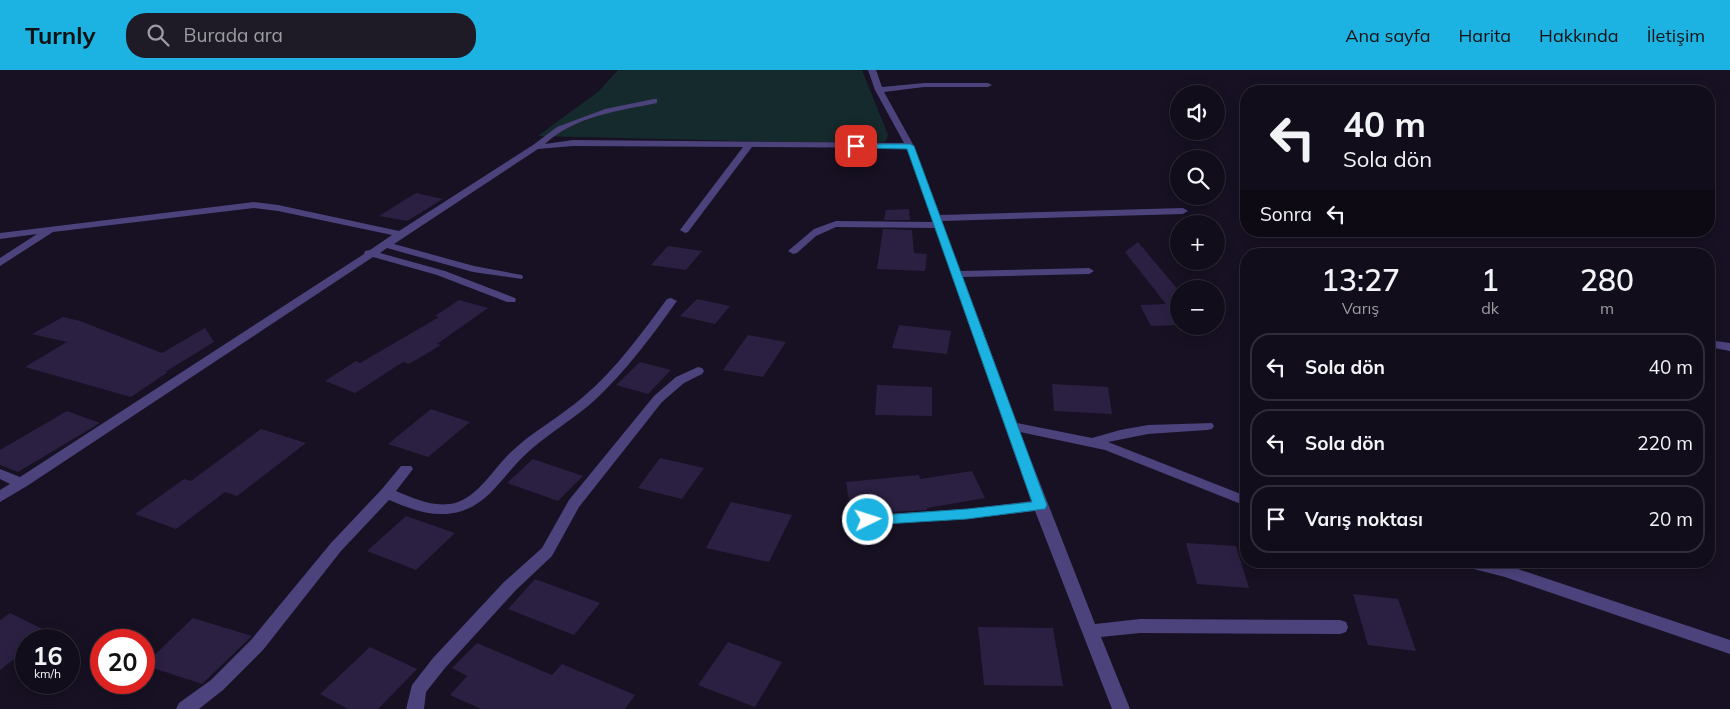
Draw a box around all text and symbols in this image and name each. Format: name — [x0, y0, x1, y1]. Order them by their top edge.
search box — [126, 13, 476, 58]
text: Turnly — [25, 20, 96, 50]
icon: search — [144, 21, 172, 49]
text: Burada ara — [184, 23, 283, 47]
text: Ana sayfa — [1345, 24, 1431, 47]
text: Harita — [1459, 24, 1511, 47]
text: Hakkında — [1539, 24, 1619, 47]
text: İletişim — [1647, 24, 1705, 47]
map controls — [1170, 85, 1225, 335]
button: sound — [1170, 85, 1225, 140]
text: 40 m — [1343, 102, 1426, 146]
icon: left — [1260, 105, 1325, 170]
pin — [835, 125, 877, 167]
icon: arrive — [842, 132, 870, 160]
text: Sola dön — [1343, 145, 1432, 173]
button: search — [1170, 150, 1225, 205]
icon: left — [1322, 200, 1350, 228]
text: Sonra — [1260, 202, 1312, 226]
button: + — [1170, 215, 1225, 270]
text: 13:27 — [1321, 261, 1400, 299]
text: 1 — [1481, 261, 1499, 299]
text: 280 — [1580, 261, 1634, 299]
button: − — [1170, 280, 1225, 335]
text: Varış — [1342, 298, 1379, 318]
text: dk — [1481, 298, 1499, 318]
text: m — [1600, 298, 1614, 318]
icon: left — [1262, 353, 1290, 381]
text: Sola dön — [1305, 355, 1385, 379]
text: 40 m — [1649, 355, 1693, 379]
icon: left — [1262, 429, 1290, 457]
text: Sola dön — [1305, 431, 1385, 455]
text: 220 m — [1637, 431, 1693, 455]
position arrow — [841, 493, 893, 545]
icon: arrive — [1262, 505, 1290, 533]
text: Varış noktası — [1305, 507, 1423, 531]
text: 20 m — [1649, 507, 1693, 531]
speed limit sign: 20 — [90, 629, 155, 694]
text: 16 — [32, 640, 63, 671]
text: km/h — [34, 666, 61, 681]

